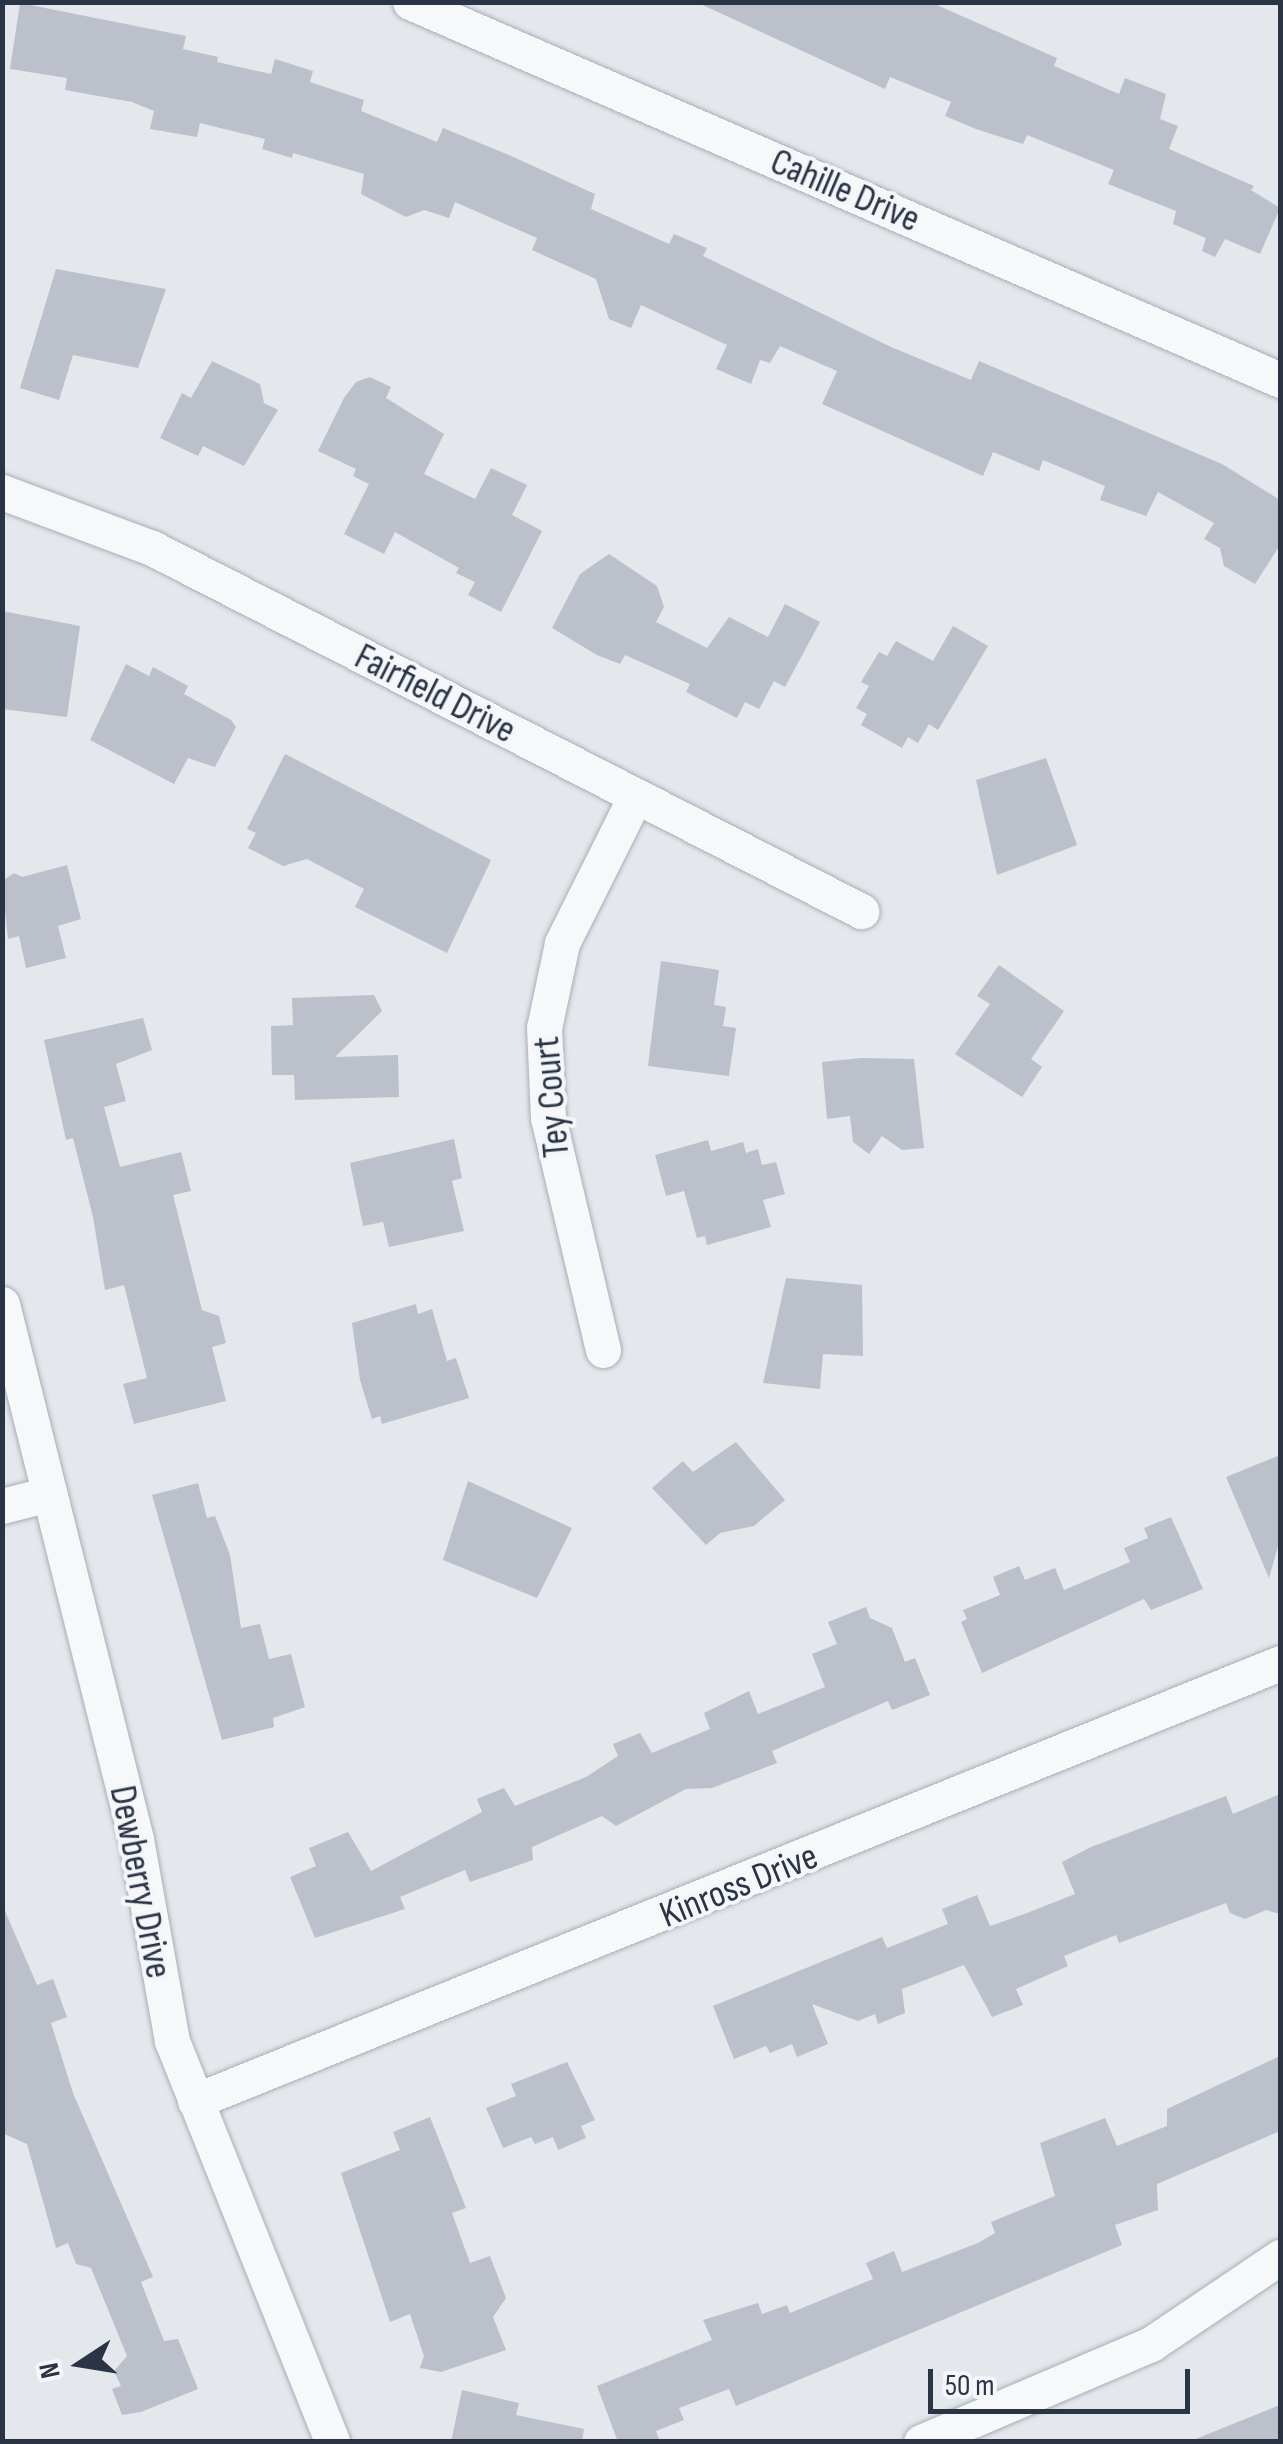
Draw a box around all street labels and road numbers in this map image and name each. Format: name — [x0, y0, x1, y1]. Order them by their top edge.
street label: Cahille Drive — [764, 139, 926, 243]
street label: Fairfield Drive — [347, 634, 523, 754]
street label: Tey Court — [524, 1035, 580, 1159]
street label: Dewberry Drive — [99, 1782, 181, 1982]
street label: Kinross Drive — [654, 1834, 824, 1938]

